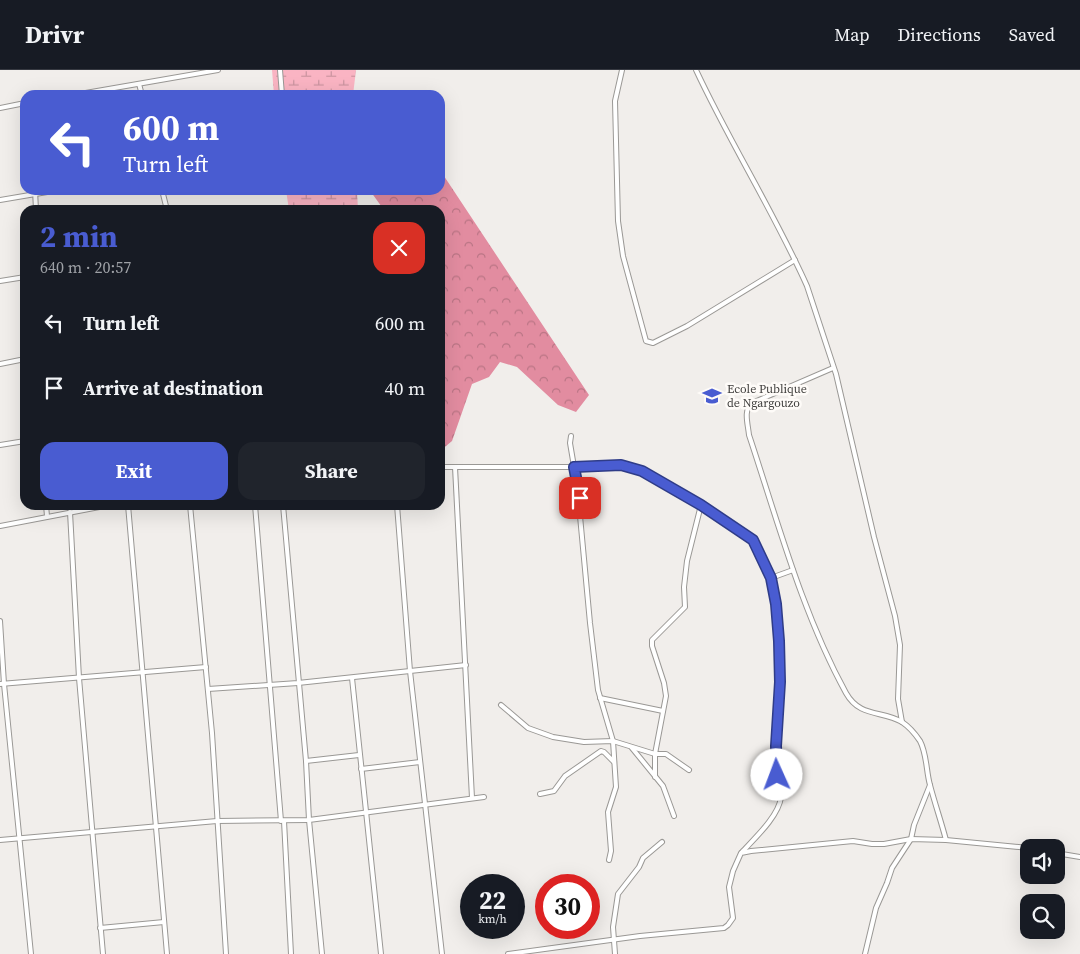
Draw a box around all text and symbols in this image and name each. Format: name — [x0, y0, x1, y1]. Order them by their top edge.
text: Drivr — [25, 18, 84, 51]
text: Map — [834, 22, 870, 47]
text: Directions — [898, 22, 981, 47]
text: Saved — [1009, 22, 1055, 47]
text: 600 m — [123, 104, 219, 152]
icon: left — [40, 110, 105, 175]
text: Turn left — [123, 149, 208, 179]
text: 2 min — [40, 216, 118, 257]
button: close — [373, 222, 425, 274]
text: 640 m · 20:57 — [40, 256, 131, 278]
icon: left — [40, 309, 68, 337]
text: Turn left — [83, 310, 159, 336]
text: 600 m — [375, 310, 425, 336]
icon: arrive — [40, 374, 68, 402]
text: Arrive at destination — [83, 375, 263, 401]
text: 40 m — [384, 375, 425, 401]
place label: Ecole Publique de Ngargouzo — [727, 381, 807, 411]
school or university icon: Ecole Publique de Ngargouzo — [701, 385, 723, 407]
button: Exit — [40, 442, 228, 500]
button: Share — [238, 442, 425, 500]
pin — [559, 477, 601, 519]
icon: arrive — [566, 484, 594, 512]
position arrow — [750, 748, 802, 800]
map controls — [1020, 839, 1065, 939]
button: sound — [1020, 839, 1065, 884]
speed limit sign: 30 — [535, 874, 600, 939]
text: 22 — [479, 883, 506, 917]
button: search — [1020, 894, 1065, 939]
text: km/h — [478, 911, 507, 927]

